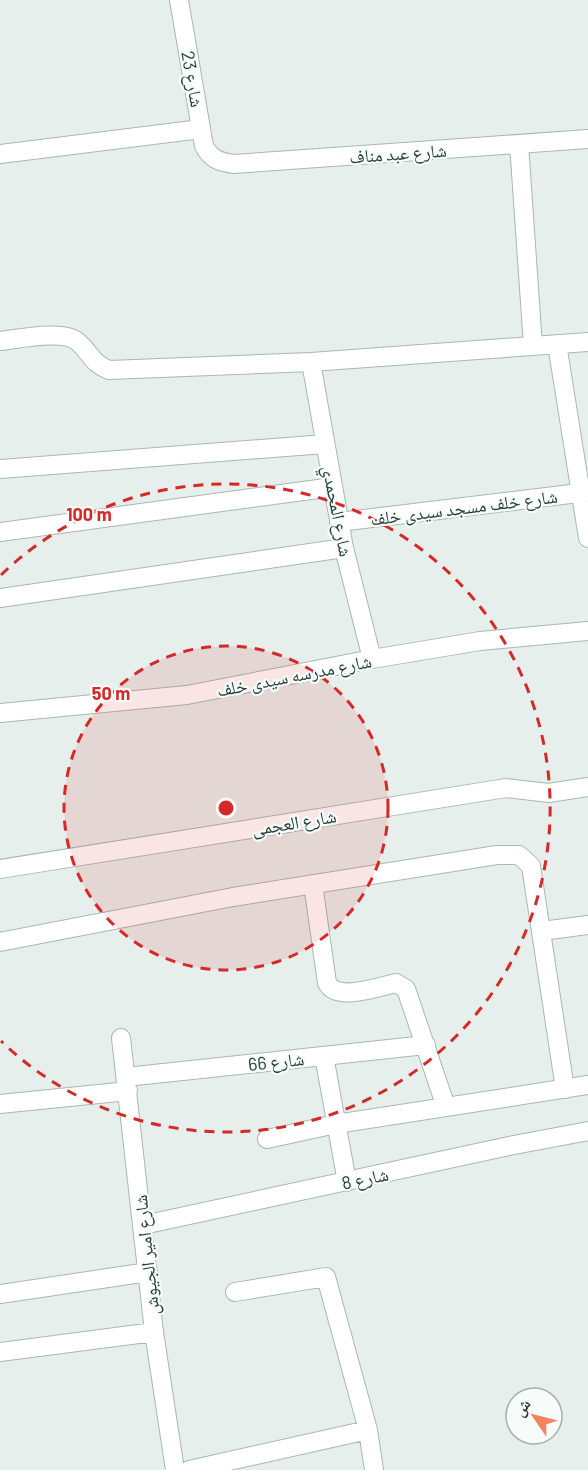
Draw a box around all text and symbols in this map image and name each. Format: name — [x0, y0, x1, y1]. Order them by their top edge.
street label: شارع 23 — [176, 49, 209, 109]
street label: شارع عبد مناف — [349, 139, 448, 168]
street label: شارع المحمدي — [314, 464, 358, 559]
street label: شارع خلف مسجد سيدى خلف — [369, 485, 559, 530]
text: 100 m — [66, 503, 112, 525]
street label: شارع مدرسه سيدى خلف — [215, 649, 373, 702]
text: 50 m — [92, 682, 130, 704]
centre of rings — [216, 798, 236, 818]
street label: شارع العجمى — [250, 804, 338, 841]
street label: شارع 66 — [247, 1047, 305, 1076]
street label: شارع 8 — [340, 1162, 391, 1195]
street label: شارع امير الجيوش — [129, 1194, 164, 1316]
north arrow — [504, 1386, 564, 1446]
text: ش — [509, 1395, 535, 1420]

